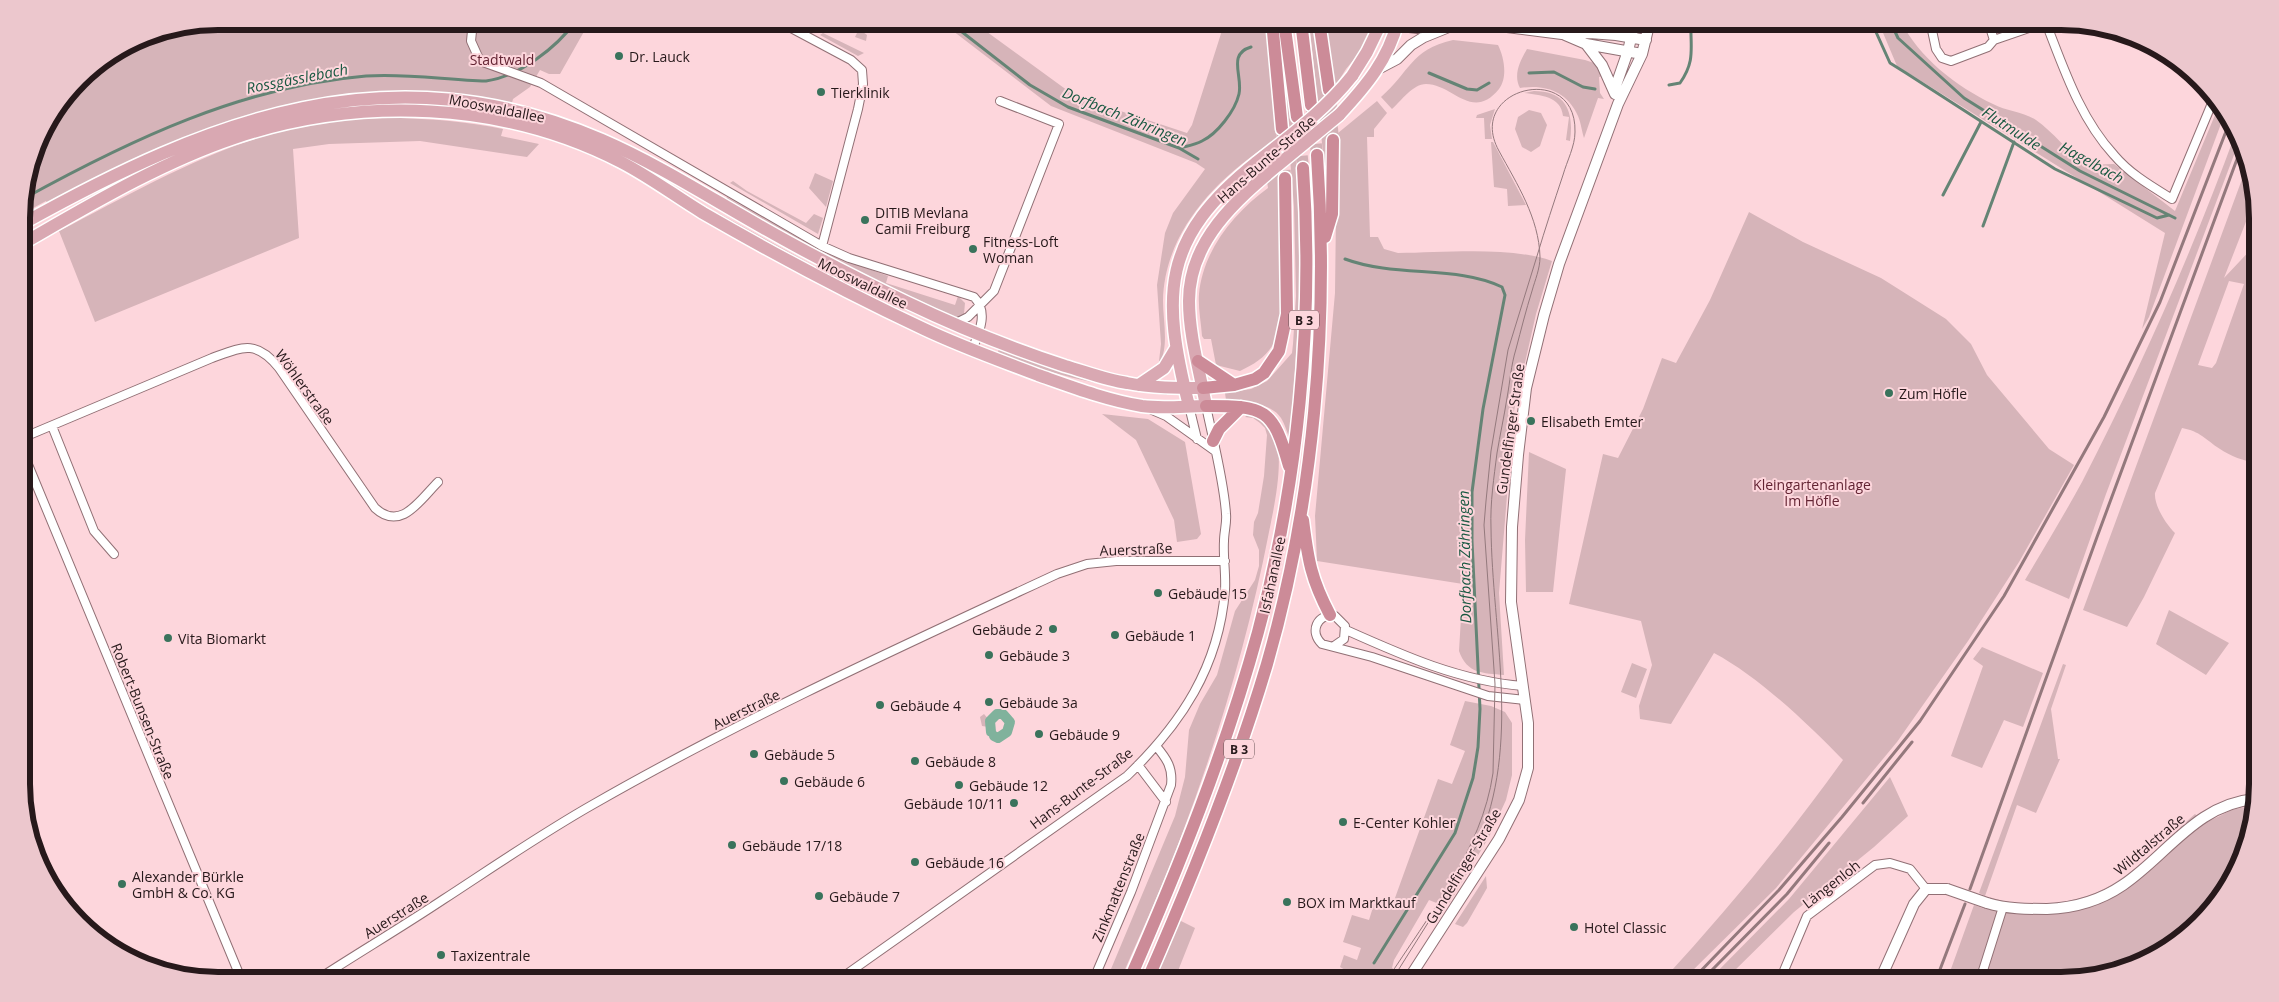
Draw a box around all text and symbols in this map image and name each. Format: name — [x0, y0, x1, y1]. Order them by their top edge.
place label: Dr. Lauck — [629, 47, 691, 66]
park label: Stadtwald — [470, 50, 534, 69]
marker: Dr. Lauck — [613, 50, 625, 62]
water label: Rossgässlebach — [245, 58, 349, 98]
water label: Dorfbach Zähringen — [1060, 82, 1190, 150]
place label: Tierklinik — [831, 83, 890, 102]
marker: Tierklinik — [815, 86, 827, 98]
street label: Mooswaldallee — [447, 89, 547, 127]
water label: Flutmulde — [1979, 102, 2046, 155]
street label: Hans-Bunte-Straße — [1213, 111, 1319, 207]
water label: Hagelbach — [2056, 136, 2128, 188]
place label: DITIB Mevlana Camii Freiburg — [875, 203, 970, 238]
marker: DITIB Mevlana Camii Freiburg — [859, 214, 871, 226]
place label: Fitness-Loft Woman — [983, 232, 1058, 267]
marker: Fitness-Loft Woman — [967, 243, 979, 255]
street label: Mooswaldallee — [815, 253, 911, 313]
road number: B 3 — [1289, 310, 1319, 330]
street label: Wöhlerstraße — [271, 345, 339, 429]
street label: Gundelfinger Straße — [1491, 362, 1529, 496]
place label: Zum Höfle — [1899, 384, 1967, 403]
marker: Zum Höfle — [1883, 387, 1895, 399]
place label: Elisabeth Emter — [1541, 412, 1644, 431]
marker: Elisabeth Emter — [1525, 415, 1537, 427]
park label: Kleingartenanlage Im Höfle — [1753, 475, 1871, 510]
water label: Dorfbach Zähringen — [1453, 490, 1475, 624]
street label: Isfahanallee — [1255, 534, 1289, 615]
street label: Auerstraße — [1099, 538, 1173, 560]
place label: Gebäude 15 — [1168, 584, 1247, 603]
marker: Gebäude 15 — [1152, 587, 1164, 599]
place label: Gebäude 2 — [972, 620, 1043, 639]
marker: Gebäude 2 — [1047, 623, 1059, 635]
place label: Gebäude 1 — [1125, 626, 1196, 645]
place label: Vita Biomarkt — [178, 629, 266, 648]
marker: Gebäude 1 — [1109, 629, 1121, 641]
marker: Vita Biomarkt — [162, 632, 174, 644]
street label: Robert-Bunsen-Straße — [107, 640, 179, 782]
place label: Gebäude 3 — [999, 646, 1070, 665]
marker: Gebäude 3 — [983, 649, 995, 661]
street label: Auerstraße — [709, 684, 783, 733]
place label: Gebäude 3a — [999, 693, 1078, 712]
place label: Gebäude 4 — [890, 696, 961, 715]
marker: Gebäude 3a — [983, 696, 995, 708]
marker: Gebäude 4 — [874, 699, 886, 711]
place label: Gebäude 9 — [1049, 725, 1120, 744]
marker: Gebäude 9 — [1033, 728, 1045, 740]
road number: B 3 — [1224, 740, 1254, 759]
street label: Hans-Bunte-Straße — [1026, 743, 1136, 833]
place label: Gebäude 5 — [764, 745, 835, 764]
marker: Gebäude 5 — [748, 748, 760, 760]
place label: Gebäude 8 — [925, 752, 996, 771]
marker: Gebäude 8 — [909, 755, 921, 767]
place label: Gebäude 6 — [794, 772, 865, 791]
marker: Gebäude 6 — [778, 775, 790, 787]
place label: Gebäude 12 — [969, 776, 1048, 795]
marker: Gebäude 12 — [953, 779, 965, 791]
place label: Gebäude 10/11 — [904, 794, 1004, 813]
marker: Gebäude 10/11 — [1008, 797, 1020, 809]
street label: Gundelfinger Straße — [1421, 805, 1505, 927]
street label: Wildtalstraße — [2110, 809, 2188, 879]
place label: E-Center Kohler — [1353, 813, 1456, 832]
marker: E-Center Kohler — [1337, 816, 1349, 828]
street label: Zinkmattenstraße — [1087, 829, 1149, 945]
place label: Gebäude 17/18 — [742, 836, 842, 855]
marker: Gebäude 17/18 — [726, 839, 738, 851]
place label: Gebäude 16 — [925, 853, 1004, 872]
street label: Längenloh — [1798, 855, 1864, 913]
marker: Gebäude 16 — [909, 856, 921, 868]
place label: Alexander Bürkle GmbH & Co. KG — [132, 867, 244, 902]
marker: Alexander Bürkle GmbH & Co. KG — [116, 878, 128, 890]
place label: Gebäude 7 — [829, 887, 900, 906]
street label: Auerstraße — [360, 888, 432, 942]
marker: Gebäude 7 — [813, 890, 825, 902]
place label: BOX im Marktkauf — [1297, 893, 1417, 912]
marker: BOX im Marktkauf — [1281, 896, 1293, 908]
place label: Hotel Classic — [1584, 918, 1667, 937]
marker: Hotel Classic — [1568, 921, 1580, 933]
place label: Taxizentrale — [451, 946, 530, 965]
marker: Taxizentrale — [435, 949, 447, 961]

